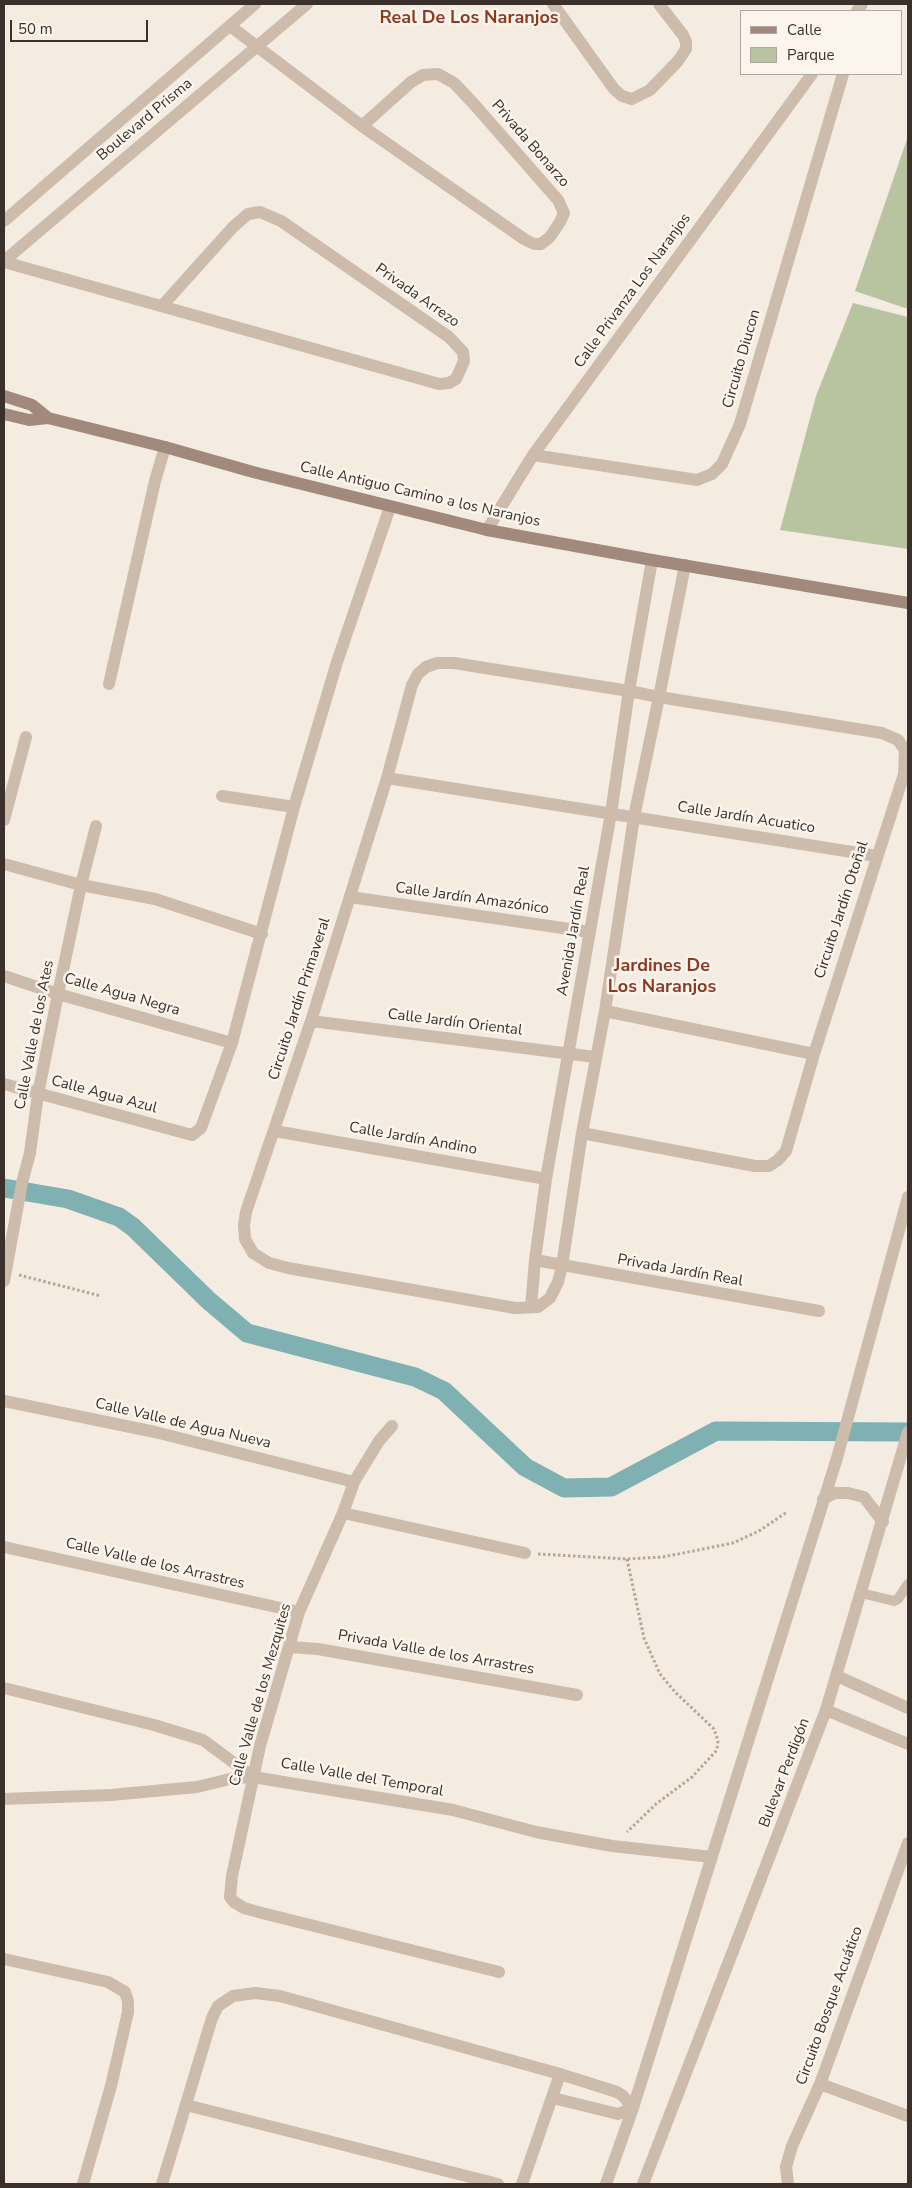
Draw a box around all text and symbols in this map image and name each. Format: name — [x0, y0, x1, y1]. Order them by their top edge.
district label: Real De Los Naranjos — [379, 8, 559, 30]
scale bar — [12, 10, 150, 42]
legend — [740, 10, 902, 75]
text: 50 m — [18, 19, 53, 39]
text: Calle — [787, 20, 822, 40]
text: Parque — [787, 45, 835, 65]
street label: Boulevard Prisma — [94, 75, 196, 165]
street label: Privada Bonarzo — [487, 97, 573, 191]
street label: Calle Privanza Los Naranjos — [571, 210, 695, 372]
street label: Privada Arrezo — [371, 260, 463, 332]
street label: Circuito Diucon — [719, 308, 765, 410]
street label: Calle Antiguo Camino a los Naranjos — [298, 459, 542, 531]
street label: Calle Jardín Acuatico — [676, 798, 816, 838]
street label: Circuito Jardín Otoñal — [811, 839, 873, 981]
street label: Avenida Jardín Real — [554, 865, 594, 997]
street label: Calle Jardín Amazónico — [394, 879, 550, 919]
street label: Circuito Jardín Primaveral — [265, 915, 335, 1083]
district label: Jardines De Los Naranjos — [608, 956, 716, 999]
street label: Calle Valle de los Ates — [12, 959, 58, 1111]
street label: Calle Agua Negra — [62, 970, 182, 1020]
street label: Calle Jardín Oriental — [387, 1006, 523, 1040]
street label: Calle Agua Azul — [49, 1072, 159, 1118]
street label: Calle Jardín Andino — [348, 1119, 478, 1159]
street label: Privada Jardín Real — [616, 1251, 744, 1291]
street label: Calle Valle de Agua Nueva — [93, 1395, 273, 1453]
street label: Calle Valle de los Arrastres — [64, 1535, 246, 1593]
street label: Calle Valle de los Mezquites — [226, 1601, 296, 1789]
street label: Privada Valle de los Arrastres — [336, 1627, 536, 1679]
street label: Bulevar Perdigón — [756, 1716, 814, 1830]
street label: Calle Valle del Temporal — [279, 1755, 445, 1801]
street label: Circuito Bosque Acuático — [793, 1924, 867, 2088]

